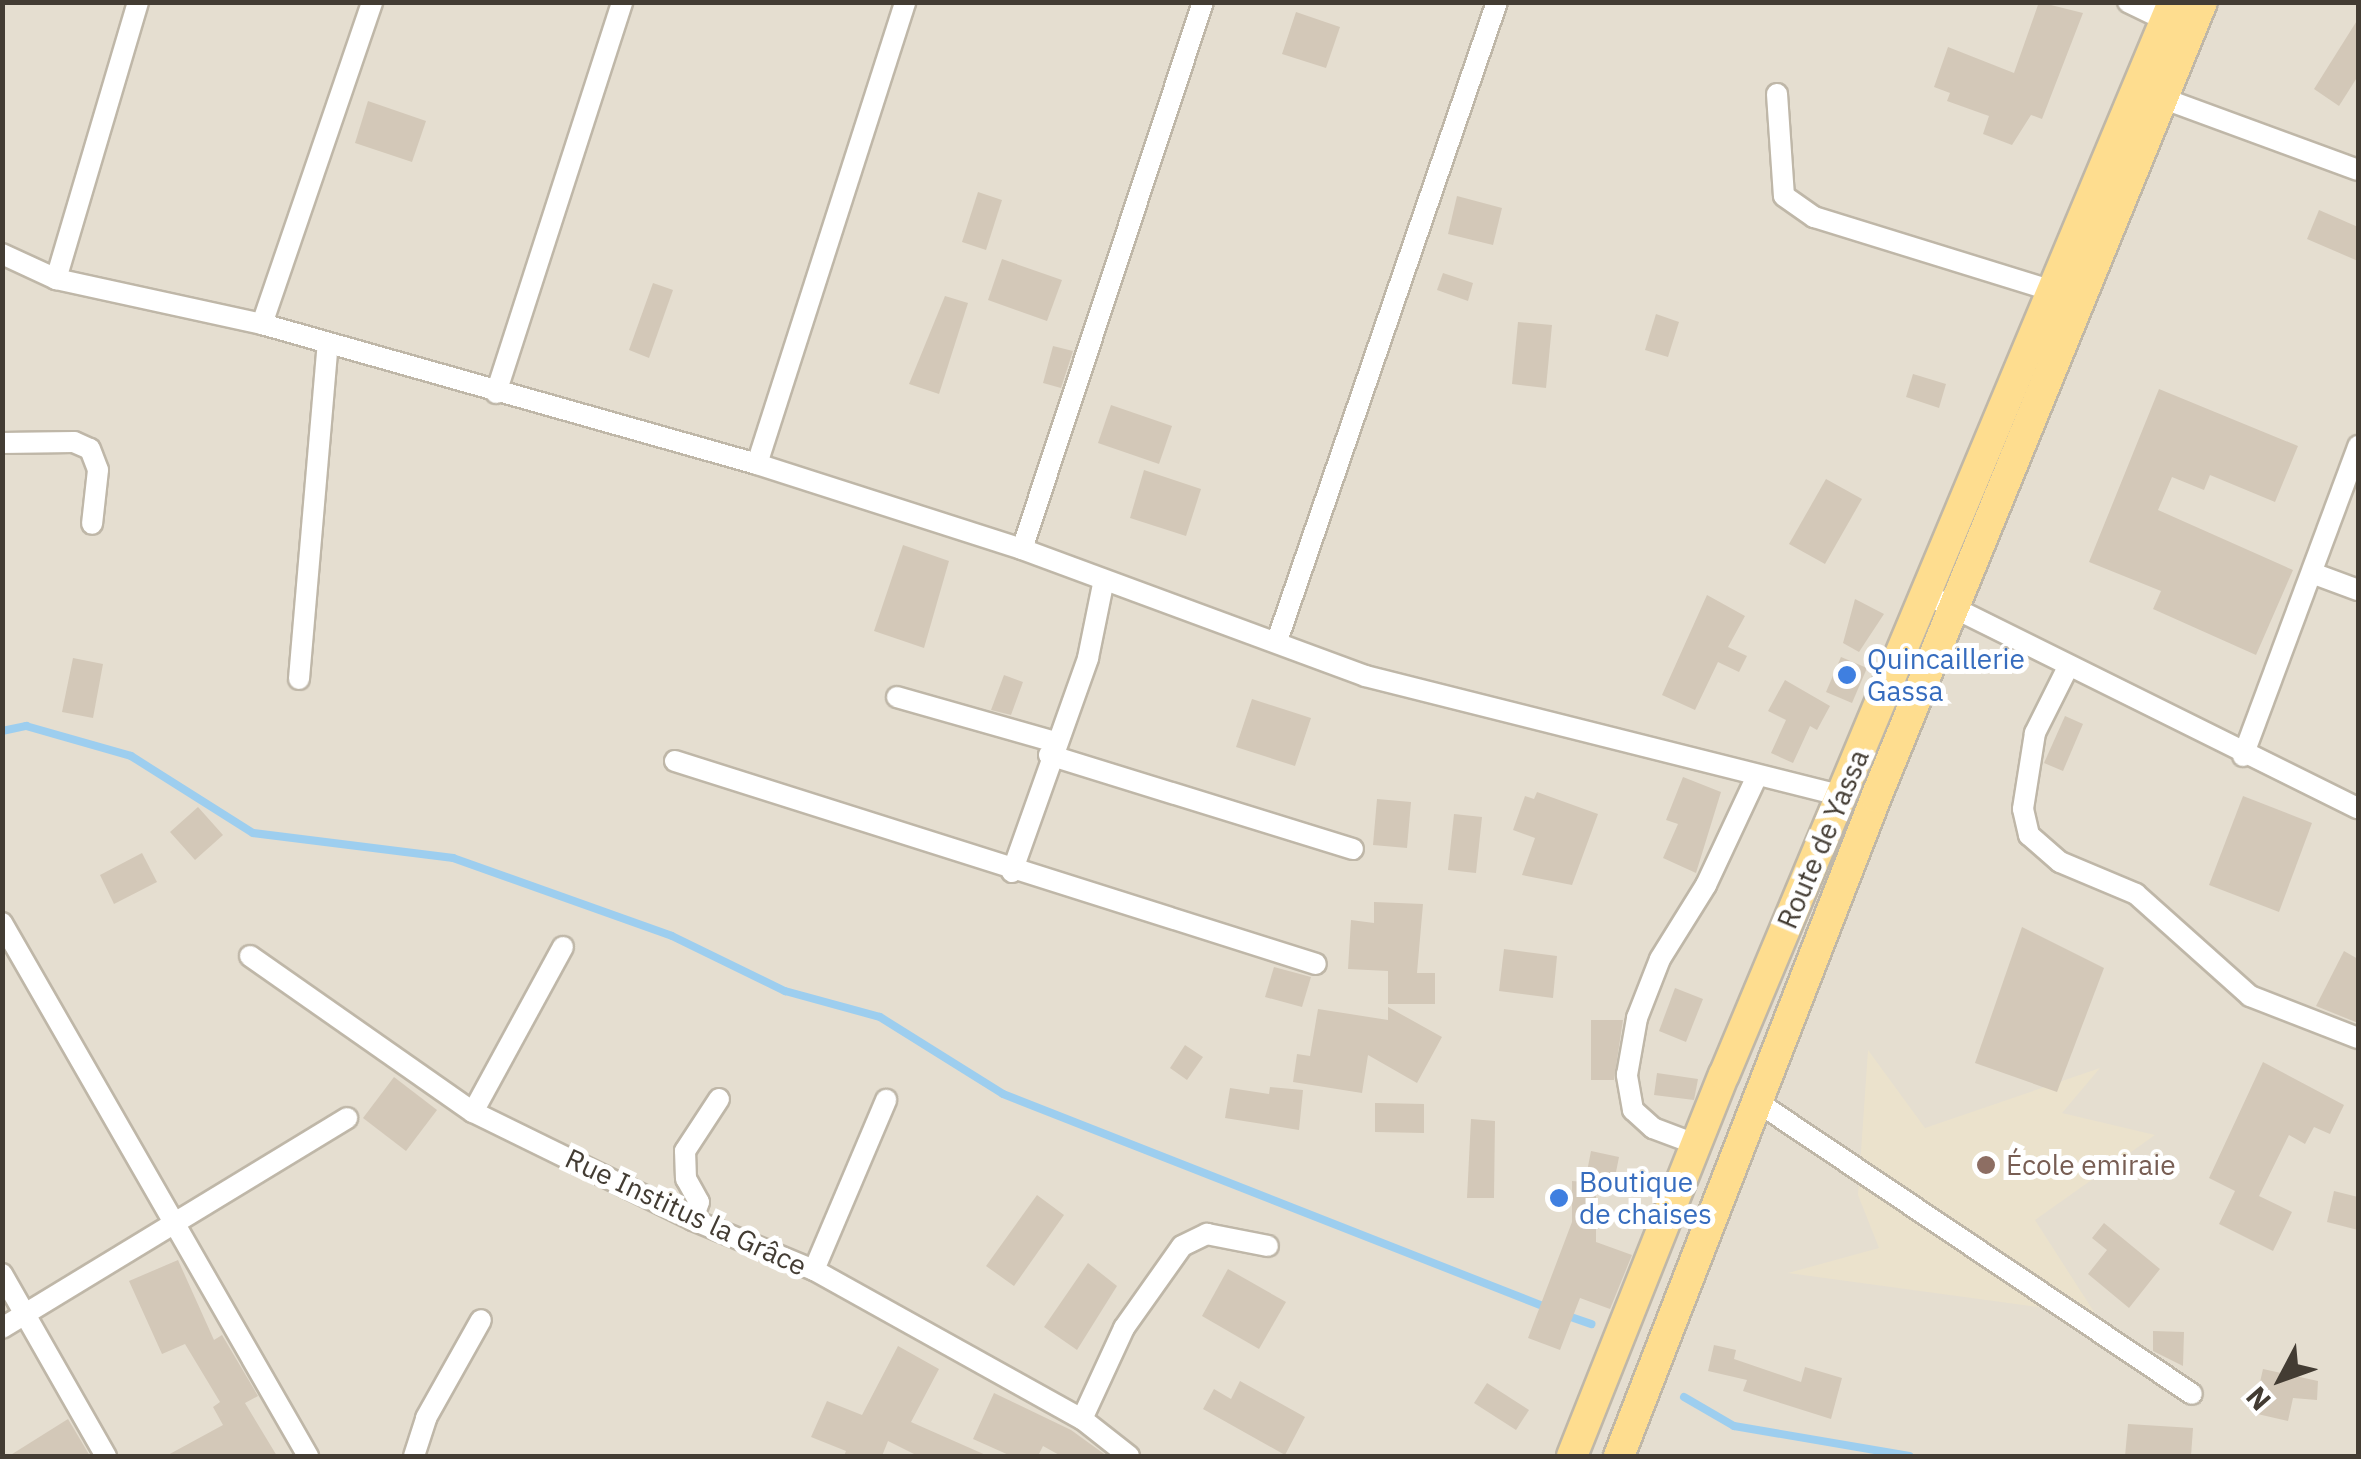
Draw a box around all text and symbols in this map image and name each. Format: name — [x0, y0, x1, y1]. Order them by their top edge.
place label: Quincaillerie Gassa — [1867, 642, 2025, 708]
marker: Quincaillerie Gassa — [1836, 664, 1858, 686]
street label: Route de Yassa — [1770, 744, 1876, 934]
street label: Rue Institus la Grâce — [560, 1141, 812, 1283]
place label: École emiraie — [2006, 1148, 2176, 1182]
marker: École emiraie — [1975, 1154, 1997, 1176]
place label: Boutique de chaises — [1579, 1165, 1712, 1231]
marker: Boutique de chaises — [1548, 1187, 1570, 1209]
north arrow — [2231, 1329, 2331, 1429]
text: N — [2237, 1379, 2279, 1419]

